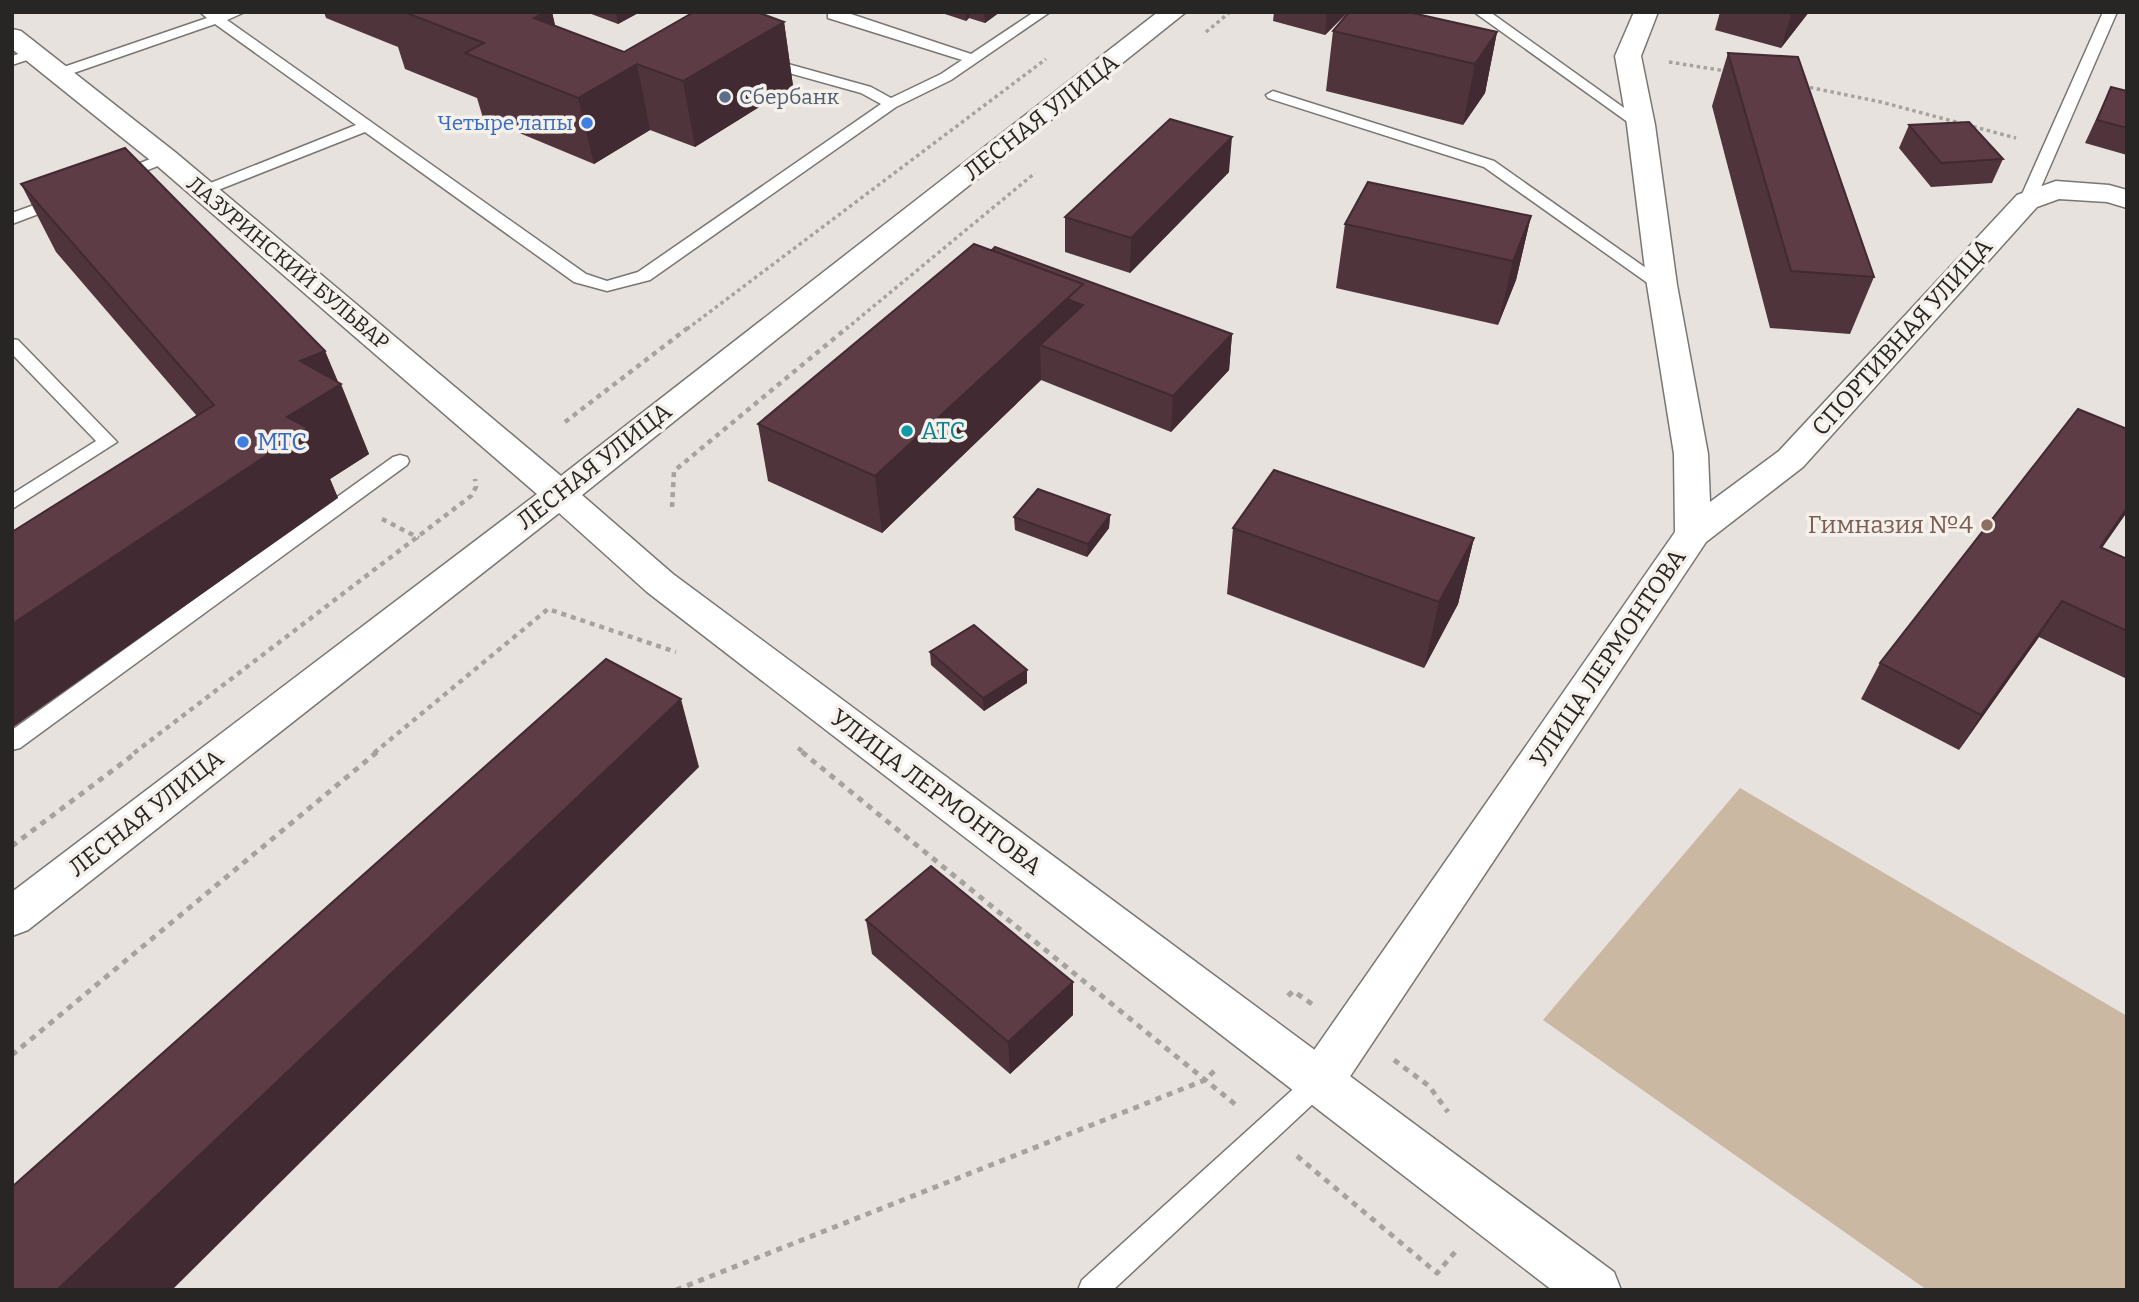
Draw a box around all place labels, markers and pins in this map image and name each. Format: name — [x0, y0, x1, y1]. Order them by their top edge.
place label: Сбербанк — [739, 84, 840, 110]
marker: Сбербанк — [717, 89, 733, 105]
place label: Четыре лапы — [437, 110, 573, 136]
marker: Четыре лапы — [579, 115, 595, 131]
place label: АТС — [921, 417, 965, 445]
marker: АТС — [899, 423, 915, 439]
place label: МТС — [257, 428, 307, 456]
marker: МТС — [235, 434, 251, 450]
place label: Гимназия №4 — [1808, 511, 1973, 539]
marker: Гимназия №4 — [1979, 517, 1995, 533]

